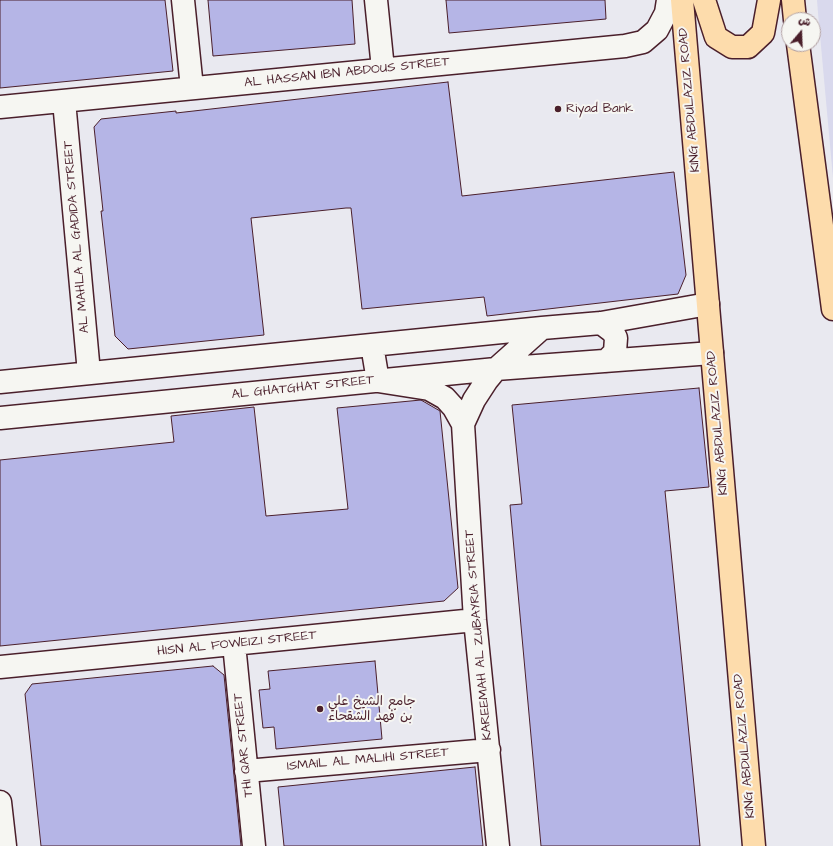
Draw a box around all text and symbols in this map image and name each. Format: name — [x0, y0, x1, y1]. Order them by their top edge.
north arrow — [781, 12, 821, 52]
text: ش — [797, 12, 813, 30]
street label: KING ABDULAZIZ ROAD — [676, 27, 704, 173]
street label: AL HASSAN IBN ABDOUS STREET — [244, 54, 450, 92]
place label: Riyad Bank — [566, 101, 633, 117]
marker: Riyad Bank — [553, 104, 563, 114]
street label: AL MAHLA AL GADIDA STREET — [61, 140, 93, 334]
street label: KING ABDULAZIZ ROAD — [704, 350, 732, 496]
street label: AL GHATGHAT STREET — [231, 373, 375, 403]
street label: KAREEMAH AL ZUBAYRIA STREET — [462, 529, 496, 741]
street label: HISN AL FOWEIZI STREET — [156, 628, 318, 660]
street label: KING ABDULAZIZ ROAD — [731, 673, 759, 819]
street label: THI QAR STREET — [231, 692, 257, 798]
place label: جامع الشيخ علي بن فهد الشقحاء — [328, 694, 416, 725]
marker: جامع الشيخ علي بن فهد الشقحاء — [315, 704, 325, 714]
street label: ISMAIL AL MALIHI STREET — [286, 745, 450, 775]

